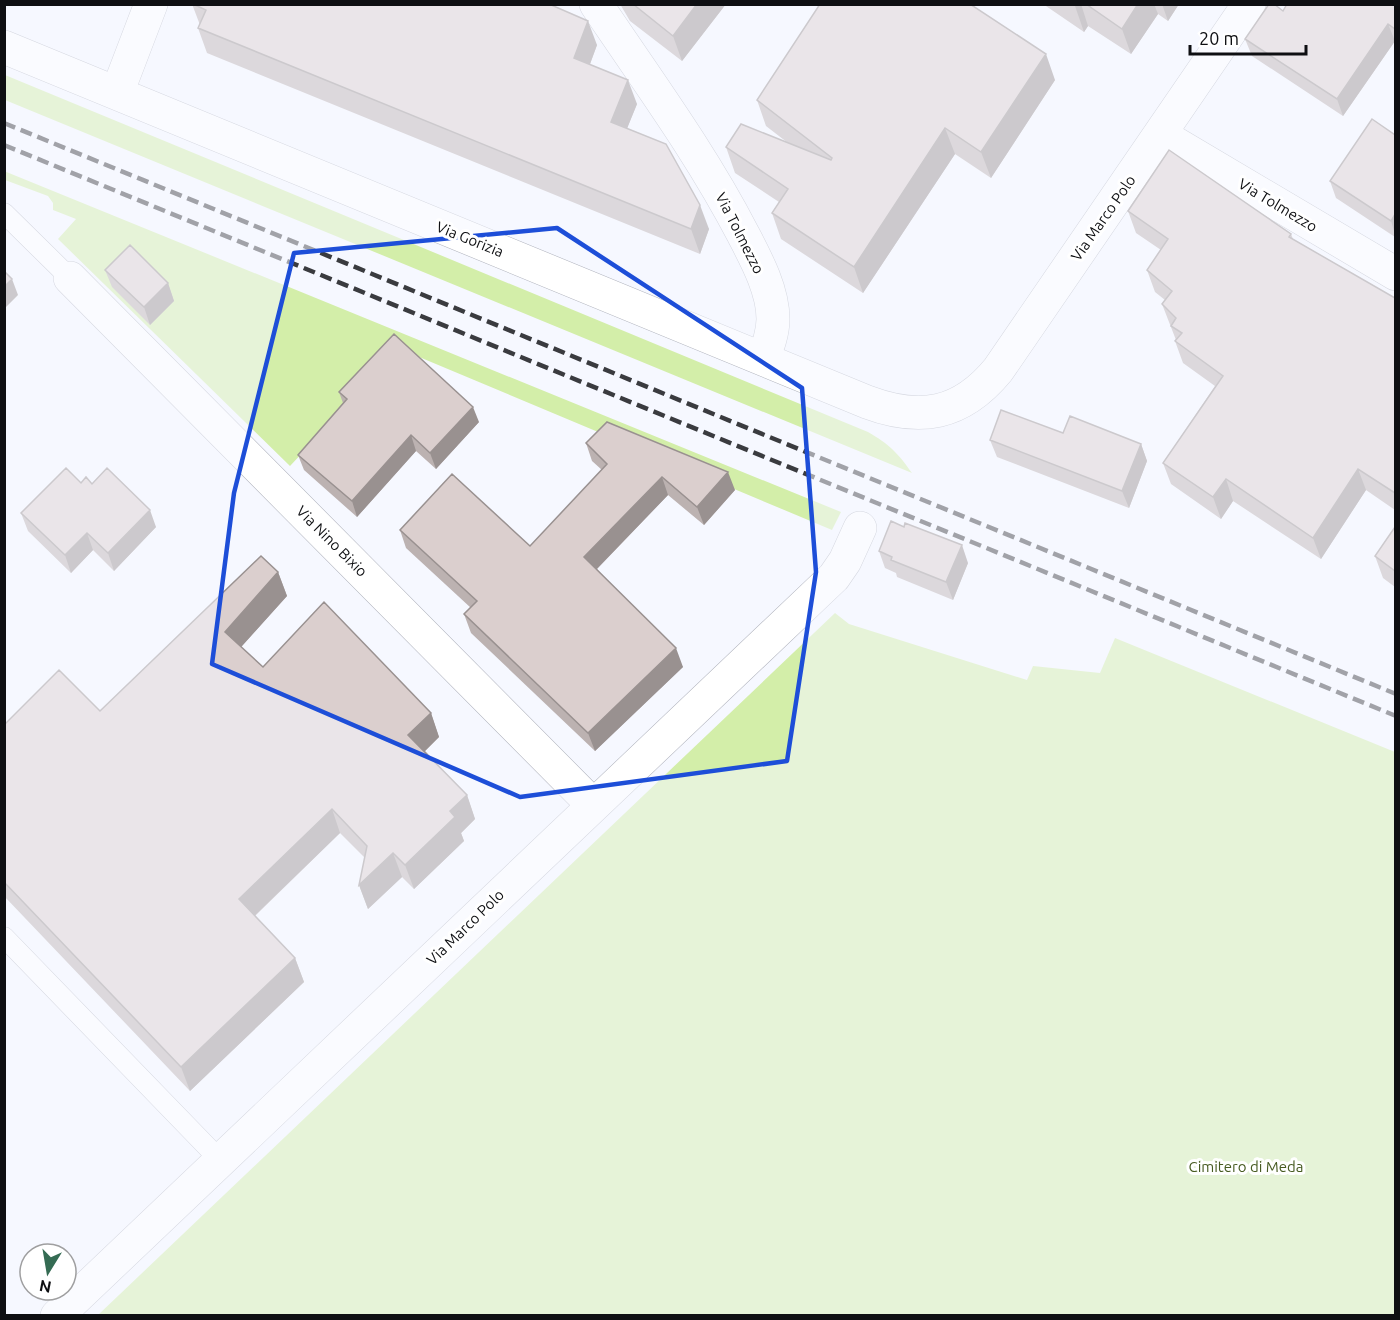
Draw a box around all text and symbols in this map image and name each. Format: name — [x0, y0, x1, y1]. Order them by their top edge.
scale bar — [1190, 18, 1306, 56]
text: 20 m — [1199, 28, 1239, 48]
street label: Via Marco Polo — [1067, 172, 1139, 264]
street label: Via Tolmezzo — [1236, 175, 1320, 235]
street label: Via Tolmezzo — [712, 190, 768, 276]
street label: Via Gorizia — [434, 218, 506, 260]
street label: Via Nino Bixio — [293, 502, 371, 580]
street label: Via Marco Polo — [423, 886, 507, 968]
park label: Cimitero di Meda — [1188, 1158, 1304, 1175]
north arrow — [18, 1242, 78, 1302]
text: N — [38, 1277, 53, 1297]

